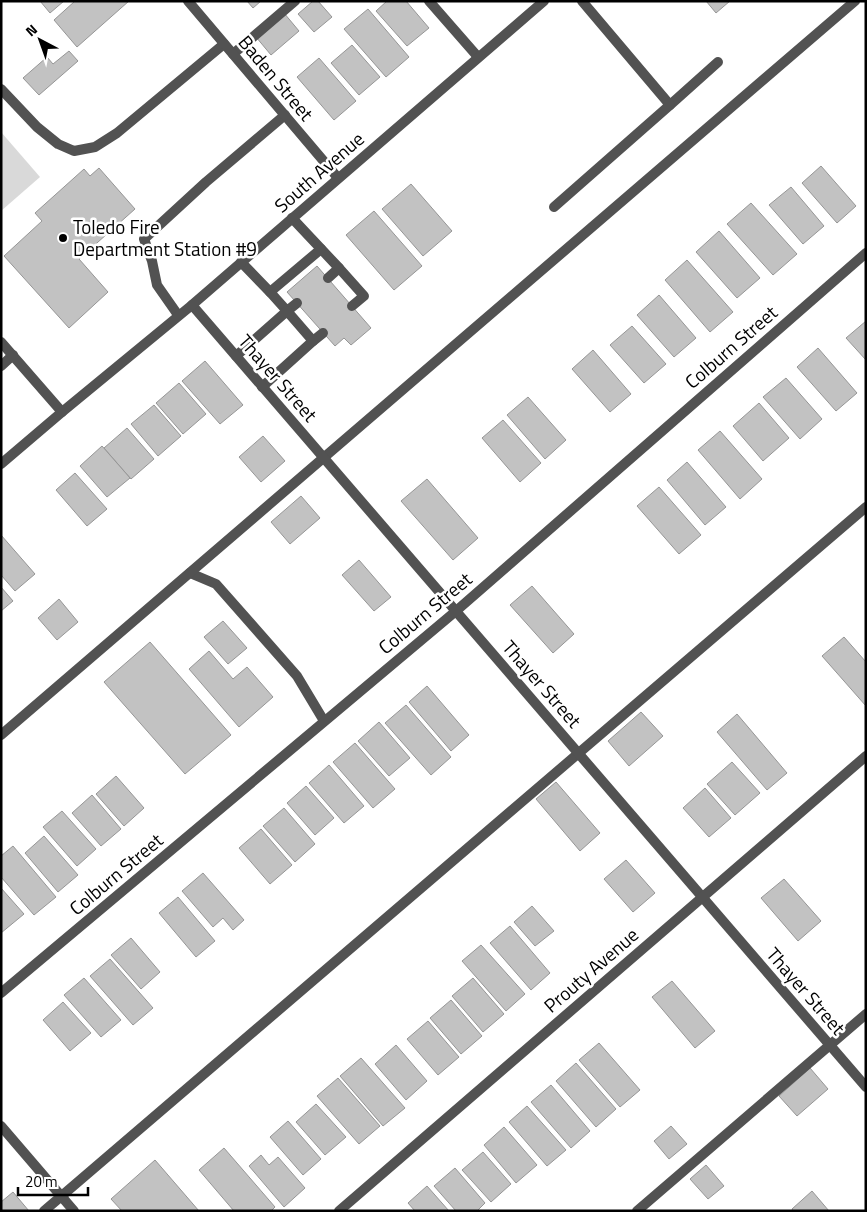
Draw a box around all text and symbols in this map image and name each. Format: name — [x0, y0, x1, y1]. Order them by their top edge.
north arrow — [15, 15, 65, 65]
text: N — [21, 19, 42, 41]
street label: Baden Street — [232, 28, 321, 127]
street label: South Avenue — [267, 124, 370, 219]
place label: Toledo Fire Department Station #9 — [73, 212, 257, 263]
marker: Toledo Fire Department Station #9 — [57, 232, 69, 244]
street label: Colburn Street — [678, 298, 784, 395]
street label: Thayer Street — [232, 327, 325, 428]
street label: Colburn Street — [371, 564, 478, 661]
street label: Thayer Street — [496, 633, 589, 734]
street label: Colburn Street — [62, 825, 169, 922]
street label: Prouty Avenue — [537, 920, 644, 1019]
street label: Thayer Street — [760, 940, 853, 1041]
scale bar — [18, 1164, 88, 1196]
text: 20 m — [25, 1170, 58, 1193]

